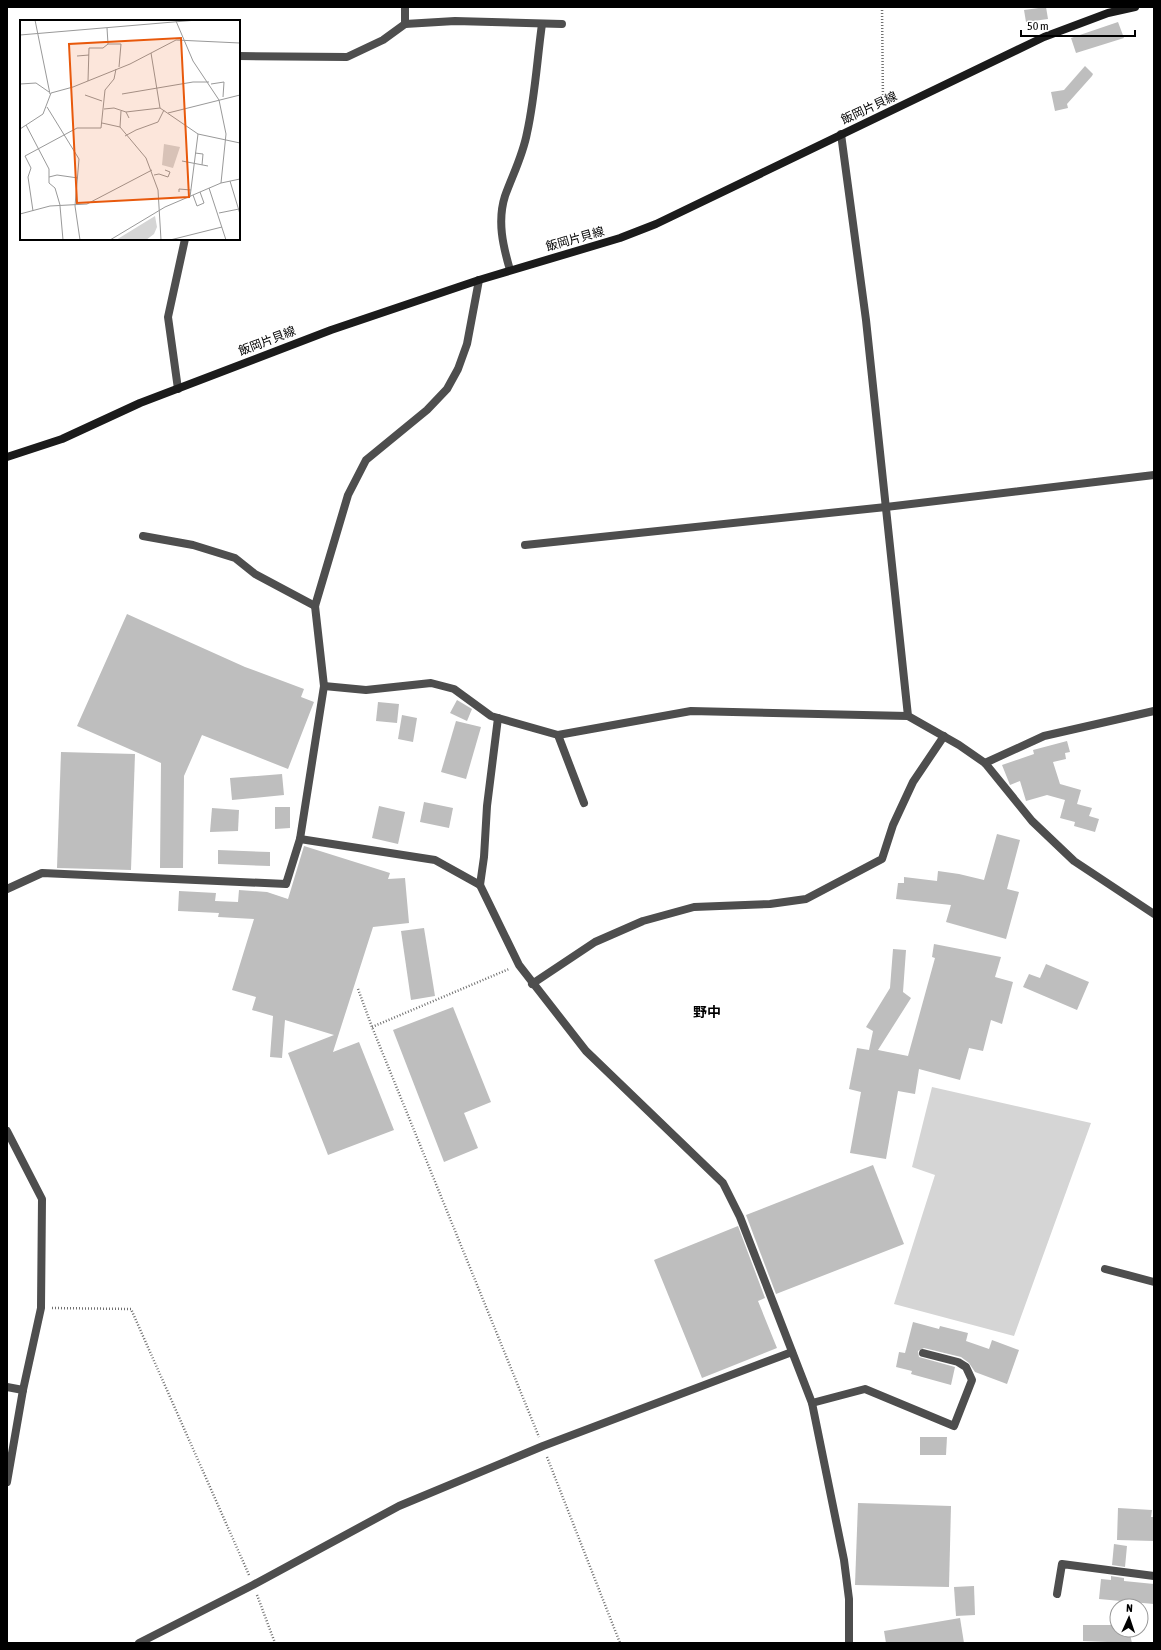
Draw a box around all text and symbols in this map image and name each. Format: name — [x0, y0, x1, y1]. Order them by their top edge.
scale bar — [1021, 12, 1135, 38]
text: 50 m — [1027, 19, 1049, 33]
inset map — [20, 20, 240, 240]
street label: 飯岡片貝線 — [839, 89, 899, 127]
street label: 飯岡片貝線 — [544, 224, 606, 254]
street label: 飯岡片貝線 — [236, 324, 298, 358]
district label: 野中 — [693, 1004, 721, 1020]
north arrow — [1109, 1598, 1149, 1638]
text: N — [1126, 1602, 1133, 1614]

